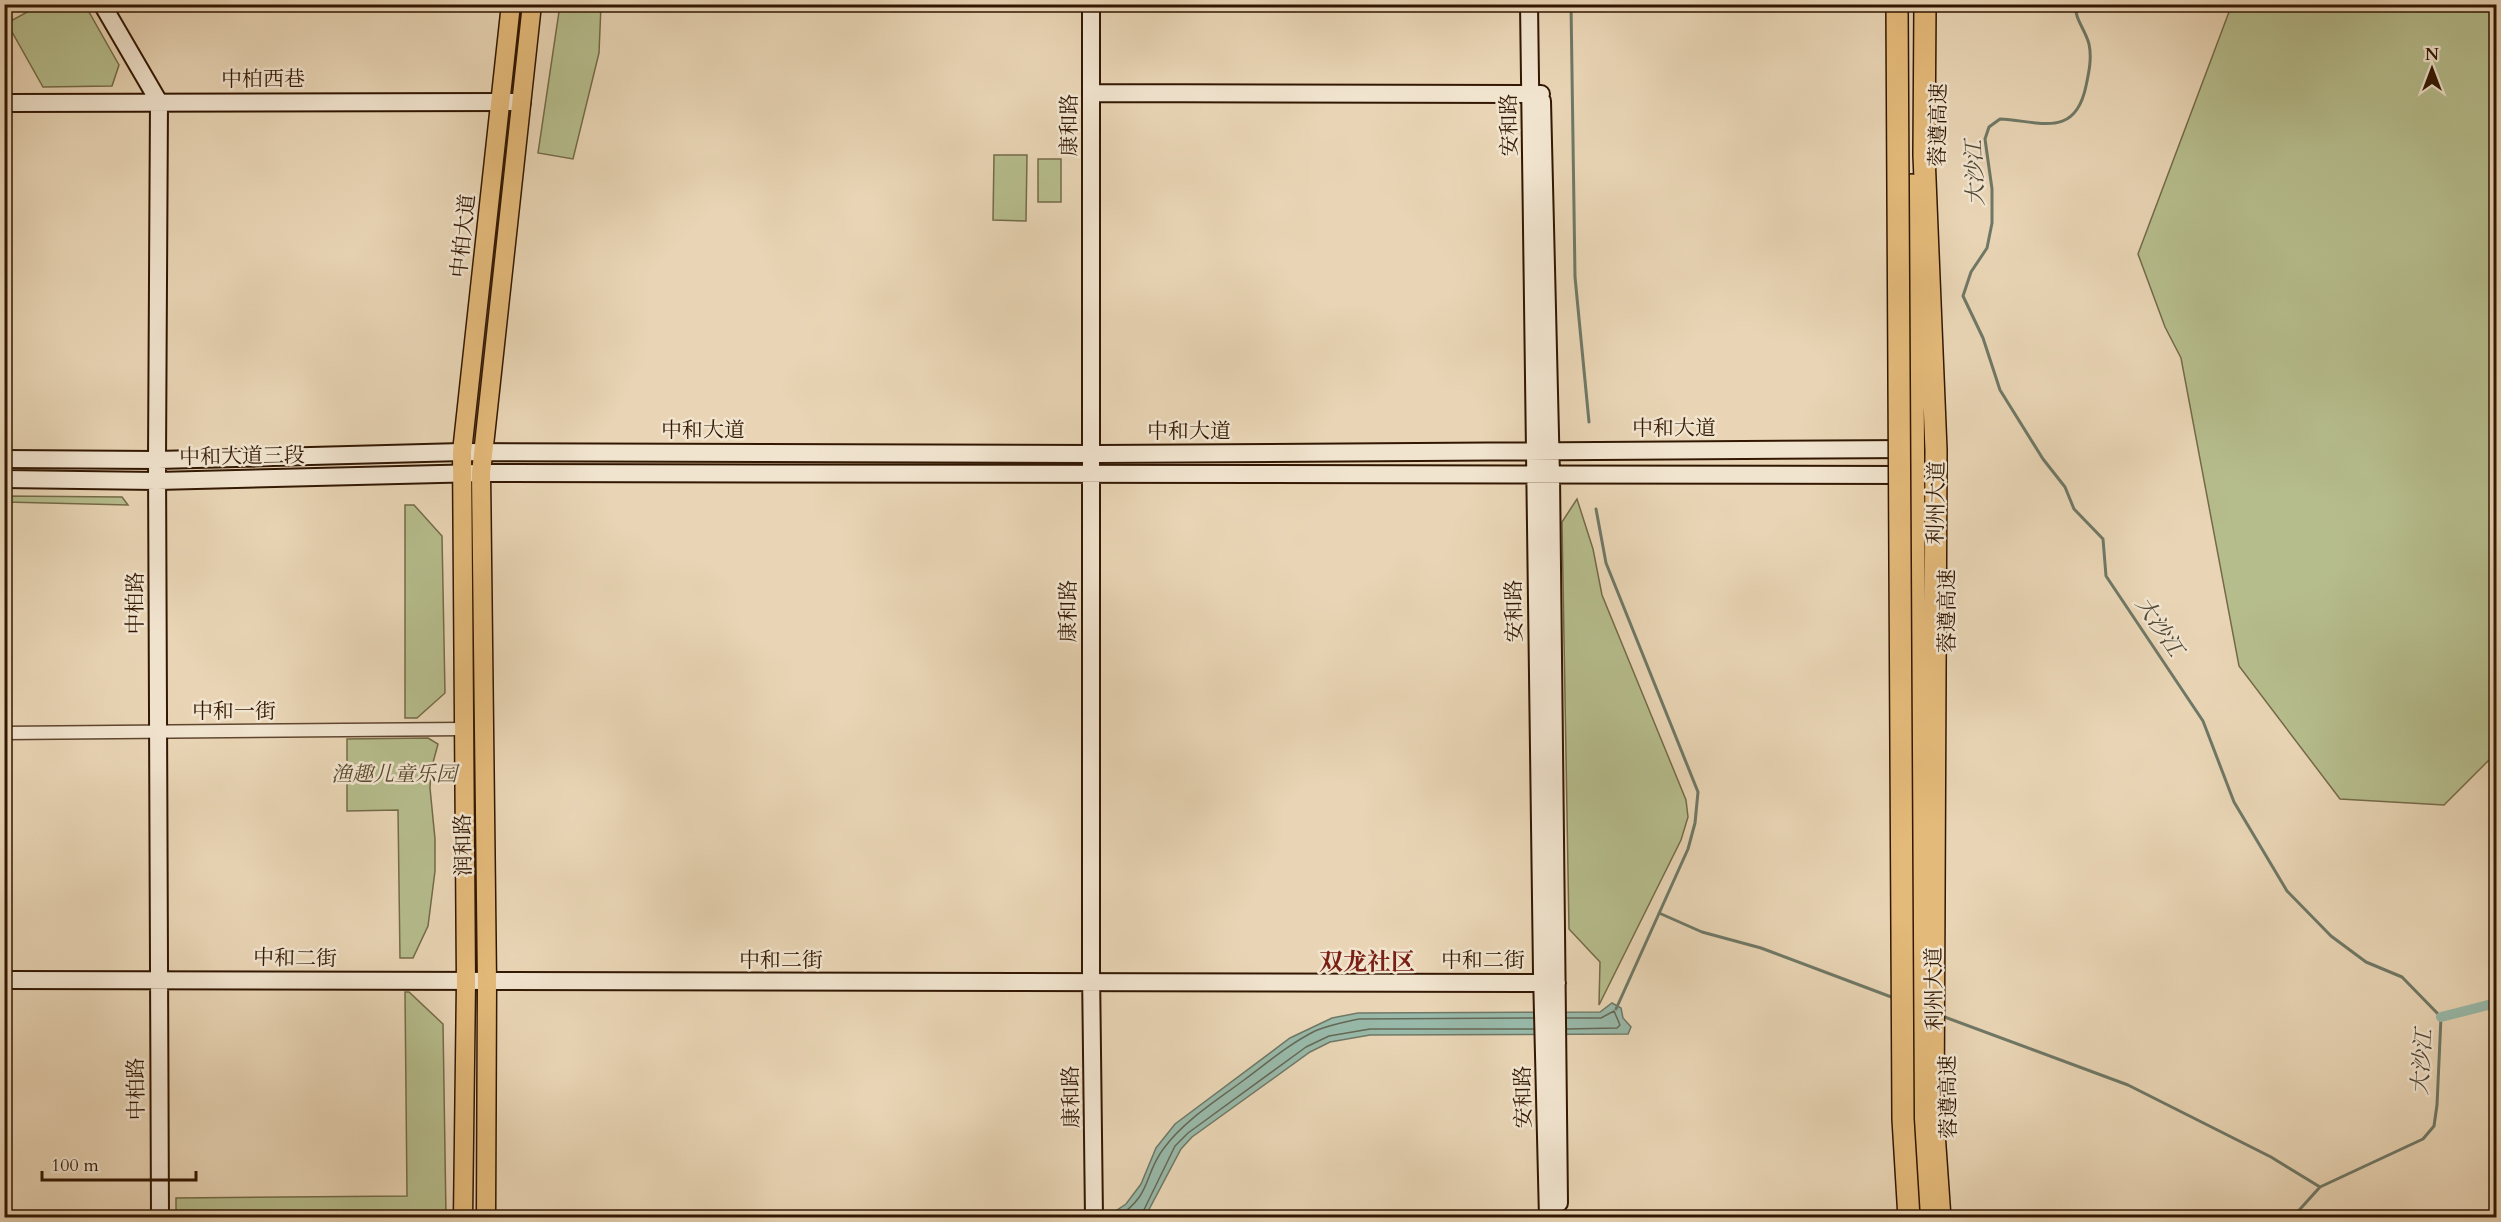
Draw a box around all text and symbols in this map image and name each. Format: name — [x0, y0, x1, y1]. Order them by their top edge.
north arrow — [2402, 39, 2462, 99]
text: N — [2425, 44, 2439, 66]
street label: 中柏西巷 — [221, 65, 305, 94]
street label: 蓉遵高速 — [1923, 83, 1954, 167]
street label: 安和路 — [1494, 93, 1525, 157]
street label: 康和路 — [1055, 94, 1084, 157]
water label: 大沙江 — [1959, 136, 1991, 206]
street label: 中柏大道 — [445, 193, 482, 279]
street label: 中和大道 — [1632, 414, 1716, 443]
street label: 中和大道 — [661, 416, 745, 445]
street label: 中和大道 — [1147, 417, 1231, 446]
street label: 中和大道三段 — [179, 441, 305, 472]
street label: 利州大道 — [1921, 461, 1952, 545]
street label: 蓉遵高速 — [1933, 569, 1962, 653]
street label: 中柏路 — [121, 572, 150, 635]
street label: 安和路 — [1499, 579, 1530, 643]
street label: 康和路 — [1054, 580, 1083, 643]
water label: 大沙江 — [2128, 591, 2192, 665]
street label: 中和一街 — [192, 697, 276, 726]
park label: 渔趣儿童乐园 — [331, 760, 460, 789]
street label: 润和路 — [448, 813, 479, 877]
street label: 中和二街 — [253, 943, 337, 974]
street label: 中和二街 — [739, 946, 823, 975]
district label: 双龙社区 — [1319, 946, 1415, 979]
street label: 中和二街 — [1441, 946, 1525, 975]
street label: 利州大道 — [1919, 947, 1950, 1031]
water label: 大沙江 — [2405, 1025, 2439, 1096]
street label: 蓉遵高速 — [1933, 1055, 1964, 1139]
street label: 中柏路 — [121, 1057, 152, 1121]
street label: 康和路 — [1056, 1065, 1087, 1129]
street label: 安和路 — [1508, 1065, 1539, 1129]
scale bar — [42, 1144, 196, 1182]
text: 100 m — [51, 1153, 99, 1178]

